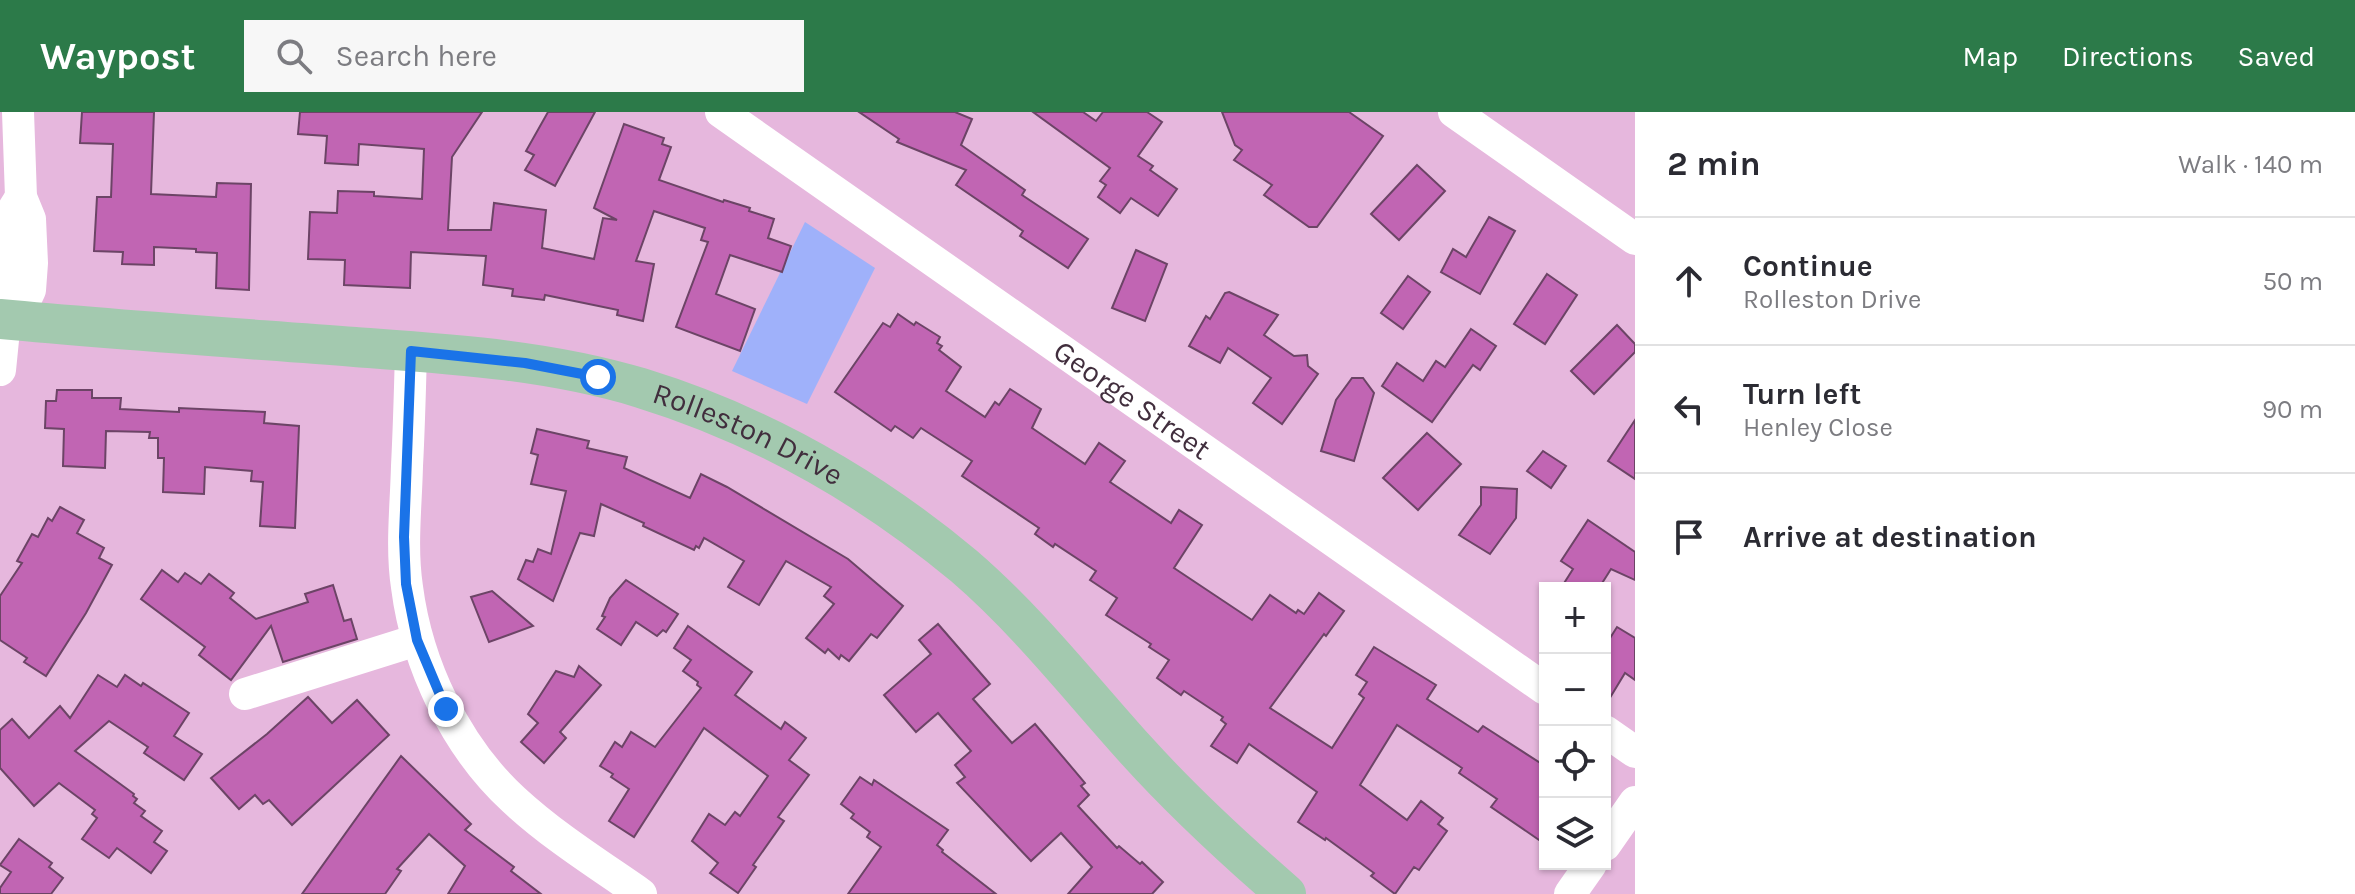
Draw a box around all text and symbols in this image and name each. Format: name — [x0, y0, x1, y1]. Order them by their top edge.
search box — [244, 20, 804, 92]
text: Waypost — [40, 34, 196, 79]
icon: search — [272, 34, 316, 78]
text: Search here — [336, 38, 497, 74]
text: Map — [1963, 40, 2018, 73]
text: Directions — [2062, 40, 2194, 73]
text: Saved — [2238, 40, 2315, 73]
text: 2 min — [1667, 144, 1761, 184]
text: Walk · 140 m — [2178, 149, 2323, 180]
text: Continue — [1743, 248, 1873, 284]
icon: ahead — [1667, 259, 1711, 303]
text: 50 m — [2262, 266, 2323, 297]
text: Rolleston Drive — [1743, 284, 1921, 315]
street label: George Street — [1047, 333, 1218, 467]
route start — [580, 359, 616, 395]
street label: Rolleston Drive — [648, 375, 850, 493]
text: Turn left — [1743, 376, 1861, 412]
icon: left — [1667, 387, 1711, 431]
text: 90 m — [2262, 394, 2323, 425]
text: Henley Close — [1743, 412, 1893, 443]
icon: arrive — [1667, 515, 1711, 559]
text: Arrive at destination — [1743, 519, 2037, 555]
map controls — [1539, 582, 1611, 870]
button: + — [1539, 582, 1611, 654]
button: − — [1539, 654, 1611, 726]
route end — [428, 691, 464, 727]
button: locate — [1539, 726, 1611, 798]
button: layers — [1539, 798, 1611, 870]

